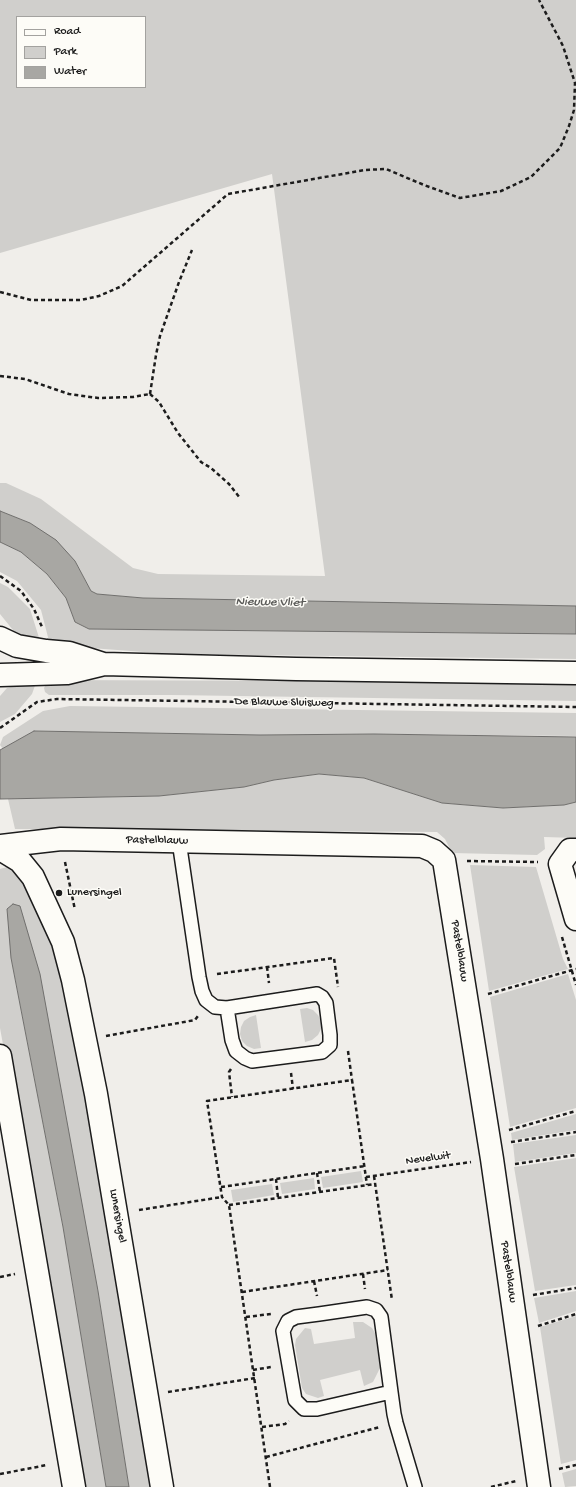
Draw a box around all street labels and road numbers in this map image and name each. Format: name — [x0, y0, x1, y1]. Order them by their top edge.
street label: De Blauwe Sluisweg — [234, 695, 334, 711]
street label: Pastelblauw — [126, 833, 188, 849]
street label: Pastelblauw — [447, 919, 471, 983]
street label: Nevelwit — [405, 1149, 451, 1169]
street label: Lunersingel — [105, 1188, 129, 1244]
street label: Pastelblauw — [497, 1240, 519, 1304]

